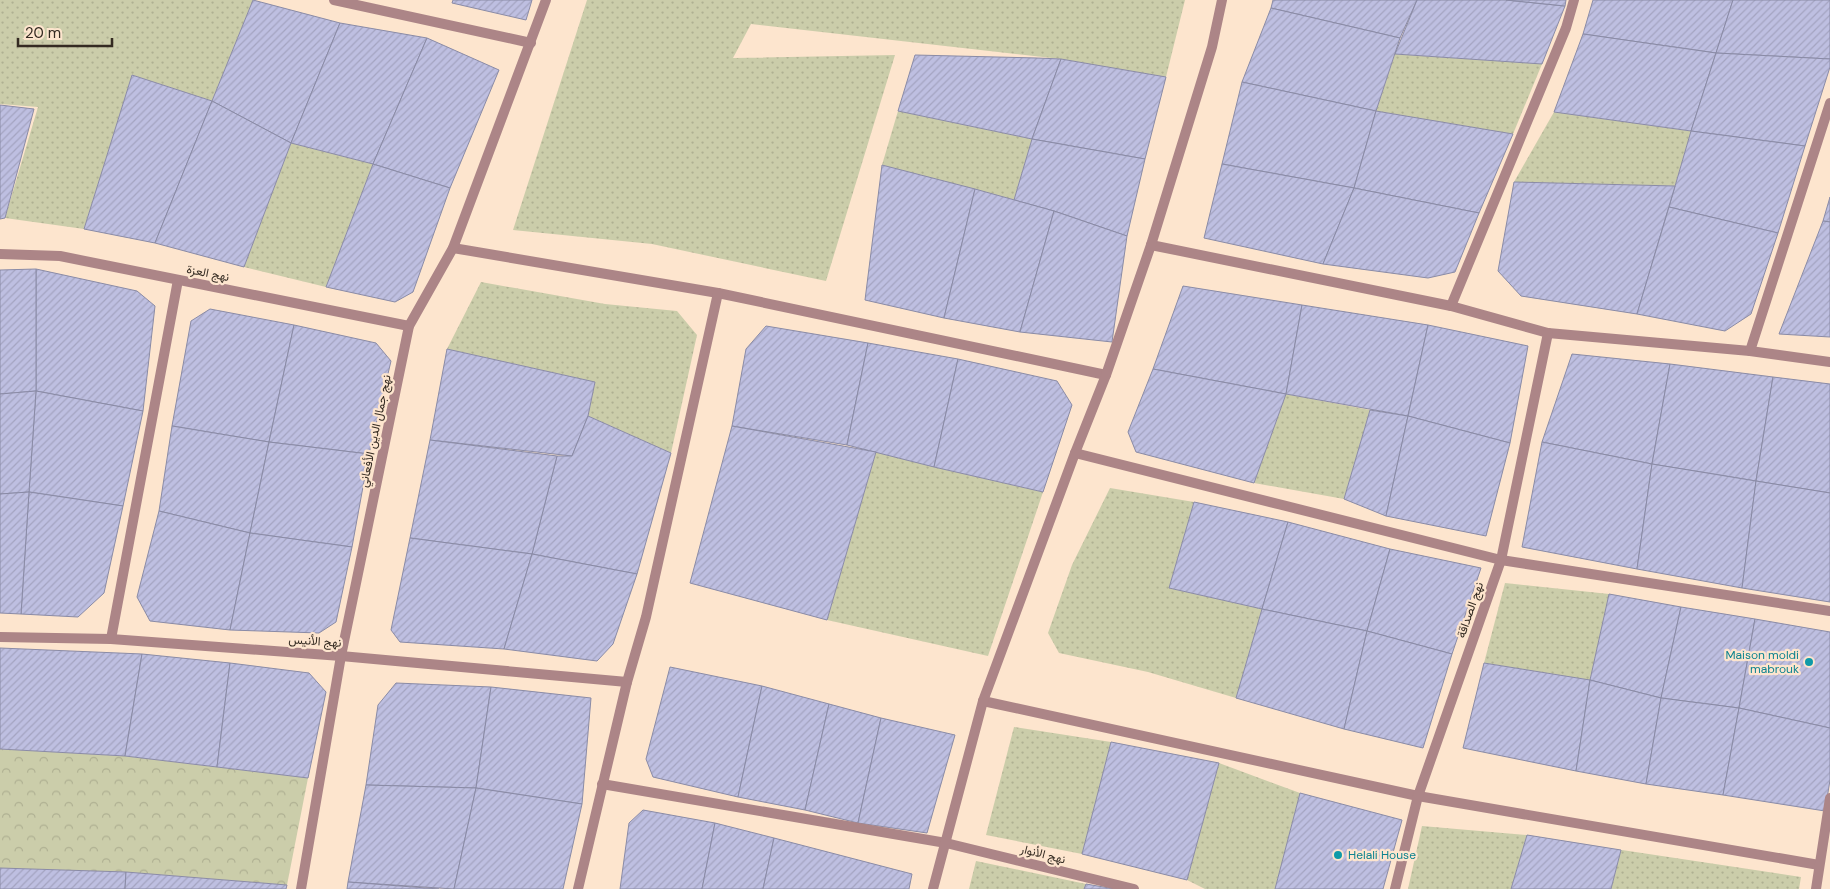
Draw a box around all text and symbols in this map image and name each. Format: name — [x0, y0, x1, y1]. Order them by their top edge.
scale bar — [18, 15, 111, 47]
text: 20 m — [25, 23, 61, 43]
street label: نهج العزة — [185, 261, 231, 286]
street label: نهج جمال الدين الأفعاني — [355, 373, 397, 489]
street label: نهج الصداقة — [1453, 580, 1488, 640]
street label: نهج الأنيس — [288, 631, 342, 652]
place label: Maison moldi mabrouk — [1725, 647, 1799, 677]
marker: Maison moldi mabrouk — [1803, 656, 1815, 668]
street label: نهج الأنوار — [1017, 840, 1067, 868]
place label: Helali House — [1348, 847, 1416, 863]
marker: Helali House — [1332, 849, 1344, 861]

